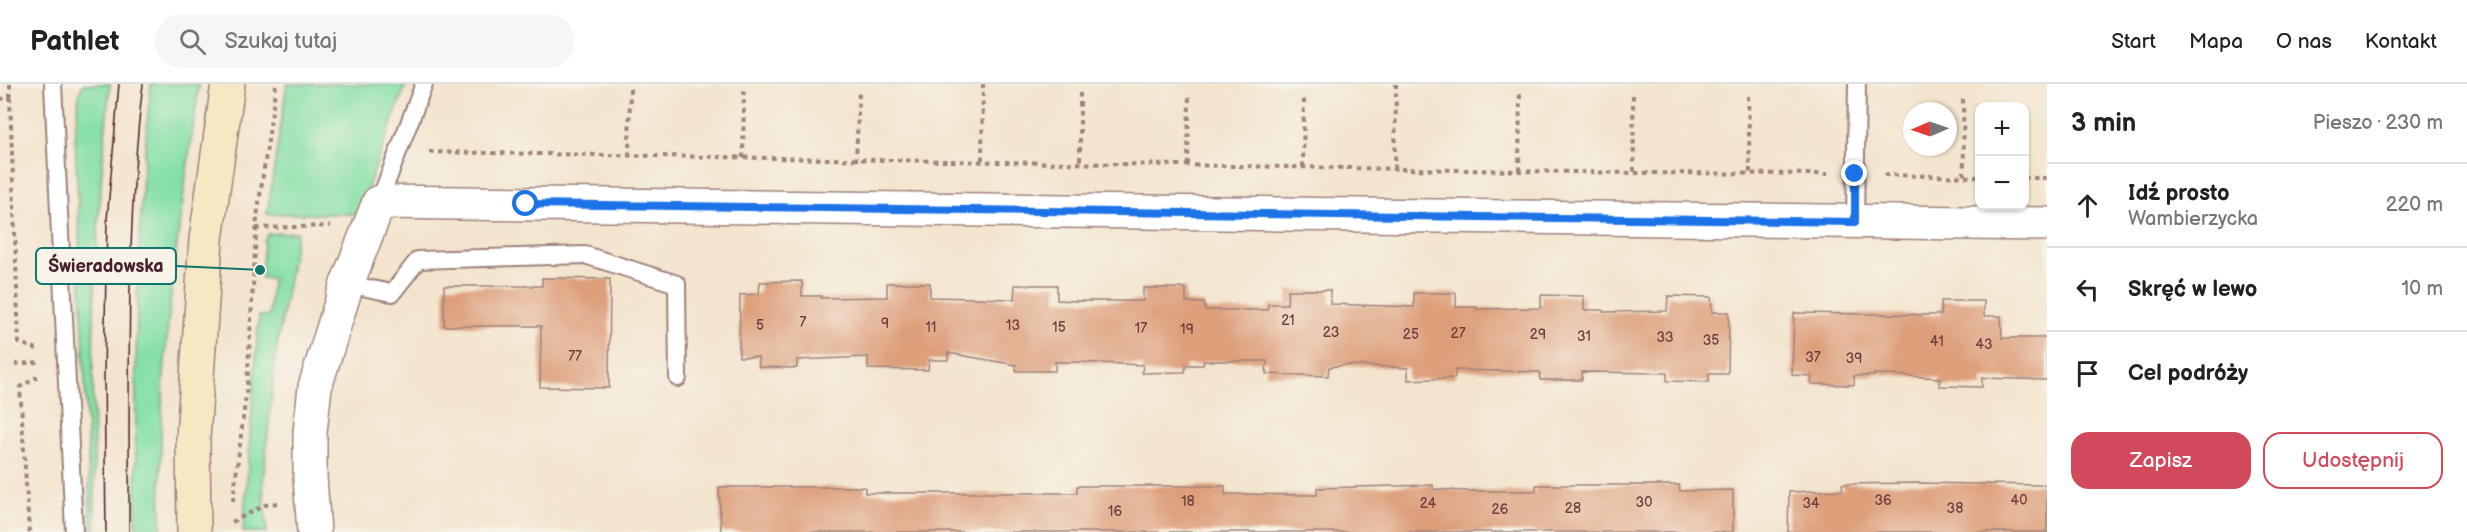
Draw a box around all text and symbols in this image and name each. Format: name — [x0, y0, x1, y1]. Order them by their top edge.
search box — [155, 14, 575, 68]
text: Pathlet — [30, 25, 119, 58]
icon: search — [176, 25, 209, 58]
text: Szukaj tutaj — [224, 28, 337, 55]
text: Start — [2111, 29, 2156, 54]
text: Mapa — [2189, 29, 2243, 54]
text: O nas — [2276, 29, 2332, 54]
text: Kontakt — [2365, 29, 2437, 54]
north arrow — [1903, 102, 1957, 156]
map controls — [1975, 102, 2029, 210]
button: + — [1975, 102, 2029, 156]
text: 3 min — [2071, 108, 2136, 139]
text: Pieszo · 230 m — [2313, 111, 2443, 135]
button: − — [1975, 156, 2029, 210]
route end — [1841, 160, 1867, 186]
text: Idź prosto — [2128, 180, 2230, 207]
icon: ahead — [2071, 189, 2104, 222]
route start — [512, 190, 538, 216]
text: 220 m — [2386, 193, 2443, 217]
text: Wambierzycka — [2128, 207, 2258, 231]
callout: Świeradowska — [36, 248, 176, 284]
text: Świeradowska — [48, 253, 164, 277]
icon: left — [2071, 273, 2104, 306]
text: Skręć w lewo — [2128, 276, 2257, 303]
text: 10 m — [2402, 277, 2443, 301]
house number: 21 — [1281, 312, 1295, 329]
house number: 7 — [800, 314, 807, 331]
house number: 9 — [881, 315, 889, 332]
house number: 5 — [756, 317, 764, 334]
house number: 13 — [1006, 317, 1020, 334]
house number: 11 — [926, 319, 936, 336]
house number: 15 — [1052, 319, 1066, 336]
house number: 17 — [1135, 320, 1147, 337]
house number: 19 — [1180, 321, 1194, 338]
house number: 23 — [1323, 324, 1339, 341]
house number: 27 — [1450, 325, 1466, 342]
house number: 25 — [1403, 326, 1419, 343]
house number: 29 — [1530, 326, 1546, 343]
house number: 31 — [1577, 328, 1591, 345]
house number: 33 — [1656, 329, 1674, 346]
house number: 35 — [1703, 332, 1719, 349]
house number: 41 — [1930, 333, 1944, 350]
house number: 43 — [1975, 336, 1993, 353]
house number: 77 — [568, 348, 582, 365]
house number: 37 — [1805, 349, 1821, 366]
house number: 39 — [1846, 350, 1862, 367]
icon: arrive — [2071, 357, 2104, 390]
text: Cel podróży — [2128, 360, 2248, 387]
button: Zapisz — [2071, 432, 2251, 489]
button: Udostępnij — [2263, 432, 2443, 489]
house number: 36 — [1874, 492, 1892, 509]
house number: 40 — [2011, 492, 2027, 509]
house number: 18 — [1181, 493, 1195, 510]
house number: 30 — [1636, 494, 1652, 511]
house number: 24 — [1420, 495, 1437, 512]
house number: 34 — [1802, 495, 1820, 512]
house number: 28 — [1565, 500, 1581, 517]
house number: 38 — [1947, 500, 1963, 517]
house number: 26 — [1492, 501, 1509, 518]
house number: 16 — [1108, 503, 1122, 520]

